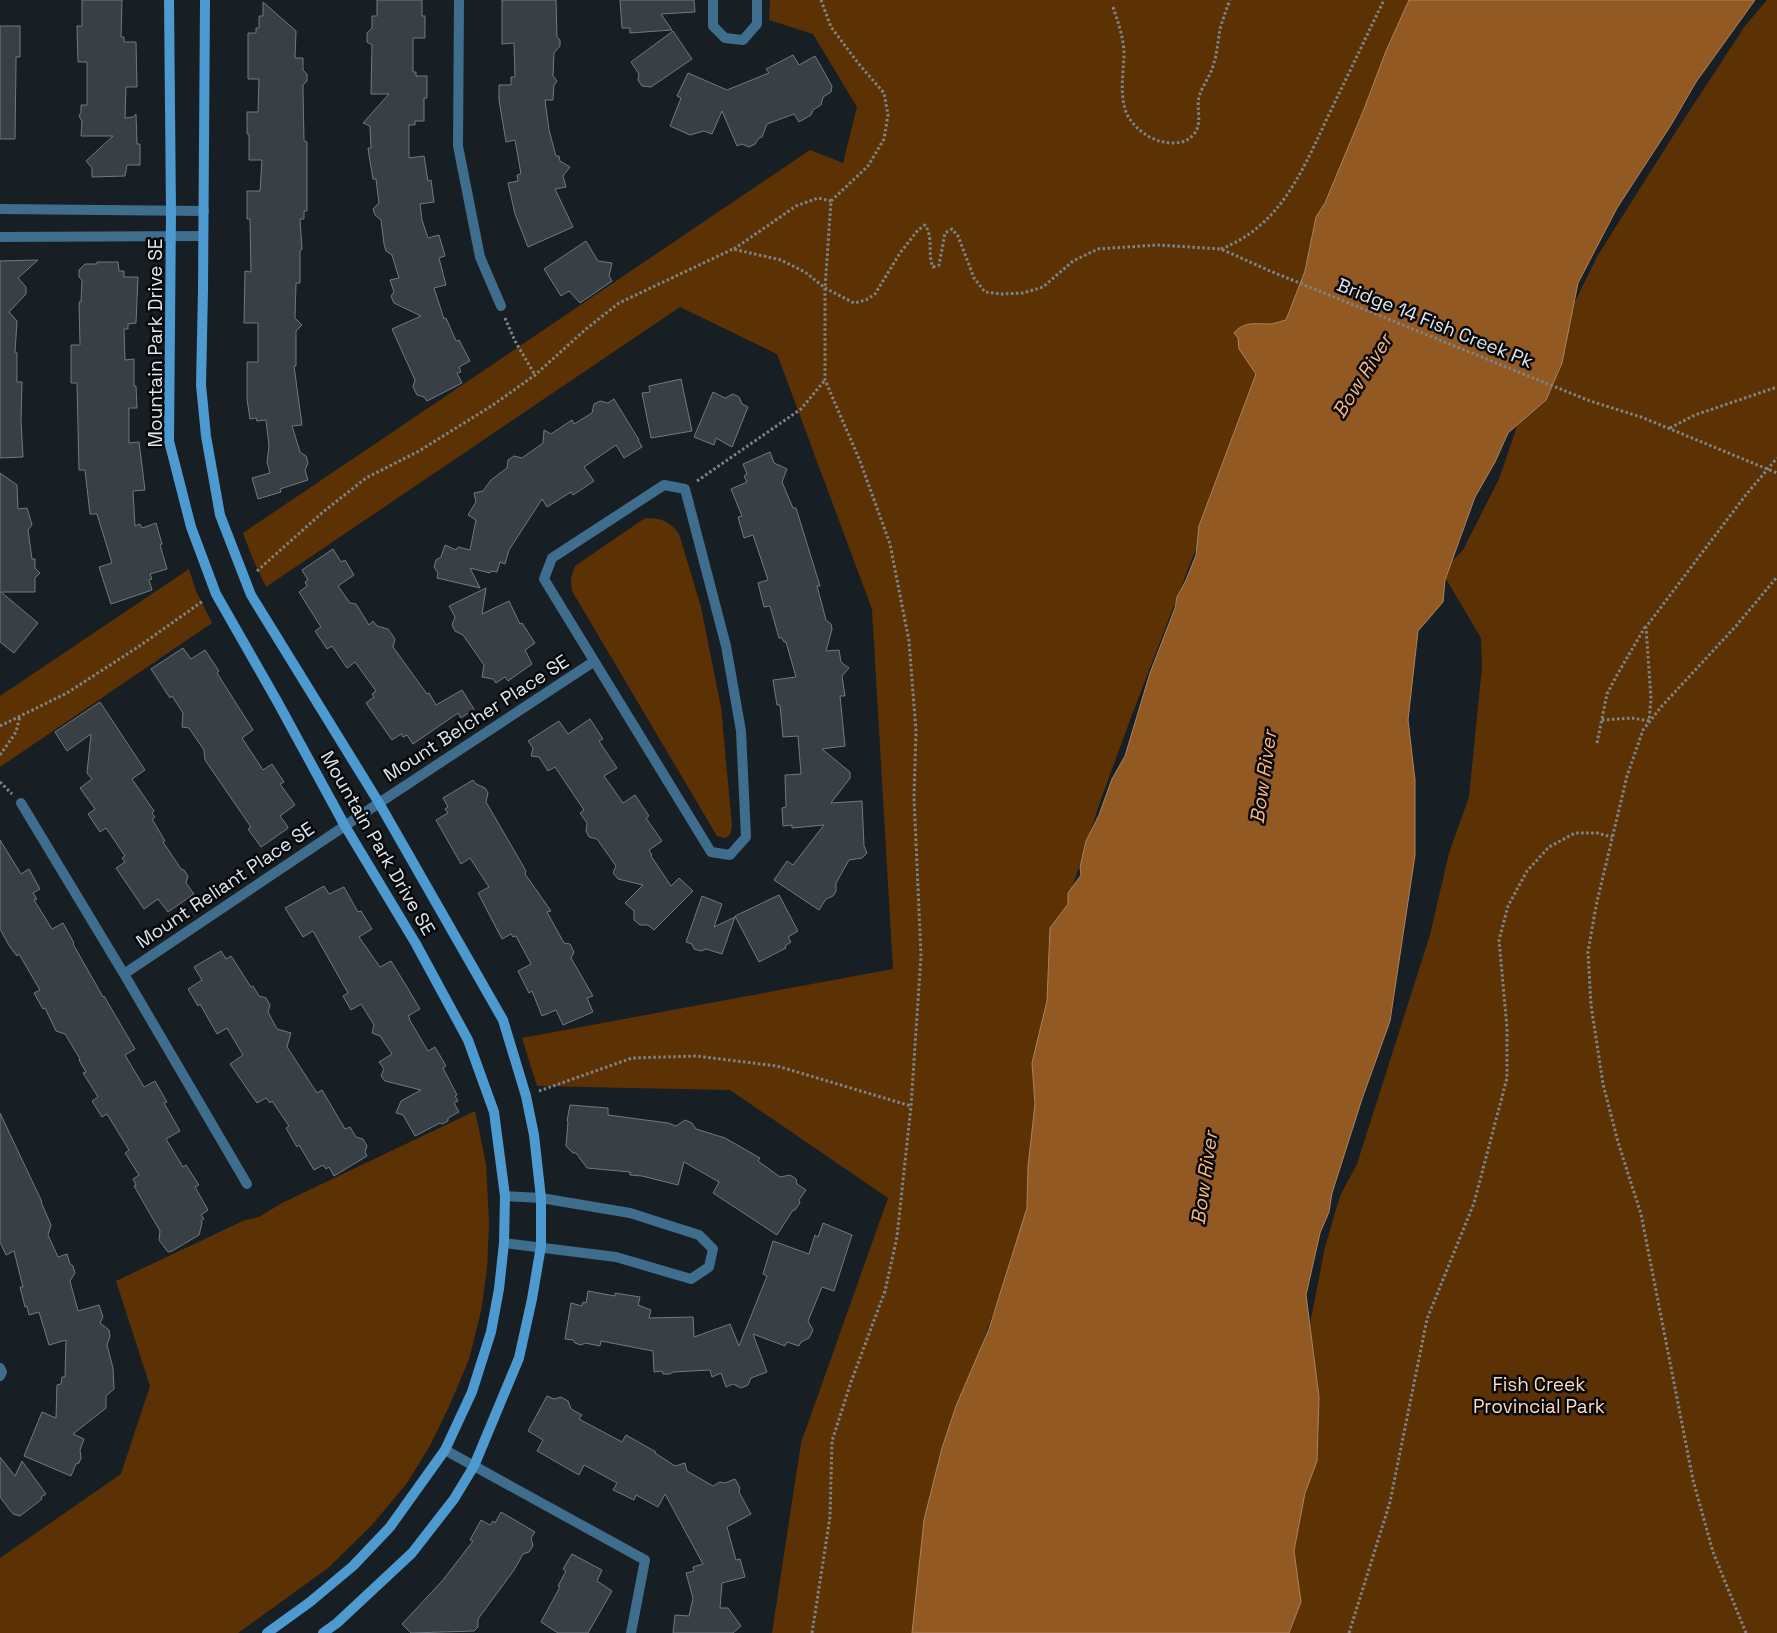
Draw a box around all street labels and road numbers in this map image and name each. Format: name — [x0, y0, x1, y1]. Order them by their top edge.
street label: Mountain Park Drive SE — [143, 238, 168, 448]
street label: Bridge 14 Fish Creek Pk — [1333, 272, 1537, 374]
street label: Mount Belcher Place SE — [379, 649, 573, 787]
street label: Mountain Park Drive SE — [315, 746, 441, 940]
street label: Mount Reliant Place SE — [131, 816, 319, 954]

